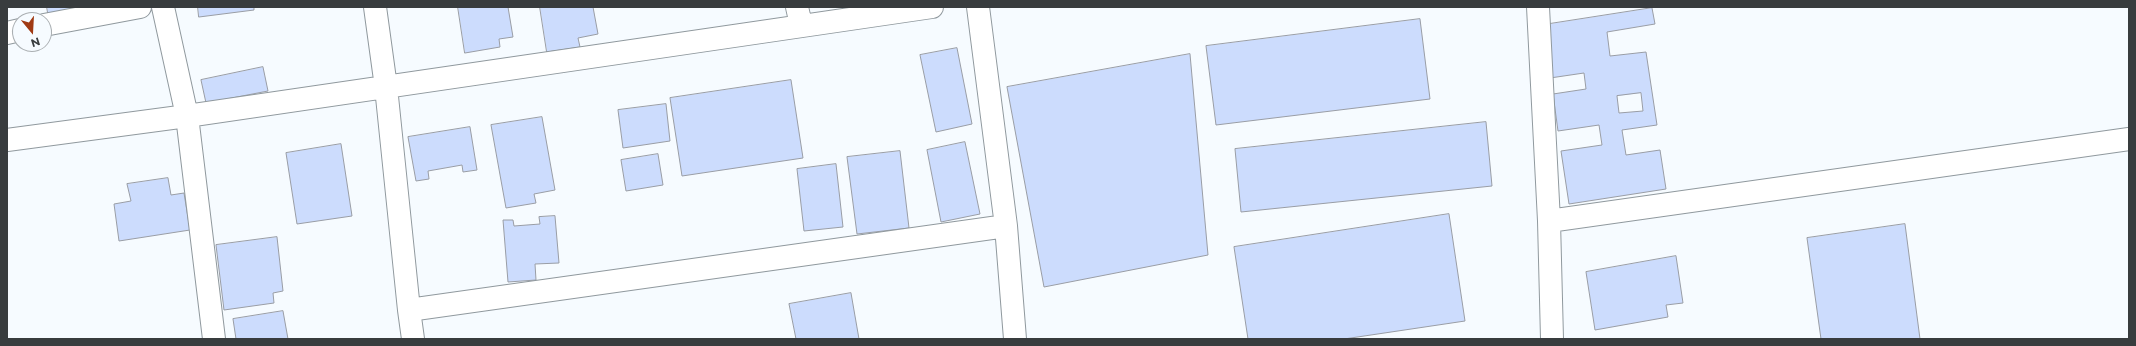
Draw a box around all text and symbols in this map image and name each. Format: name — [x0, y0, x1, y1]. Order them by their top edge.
north arrow — [12, 12, 52, 52]
text: N — [29, 34, 42, 50]

